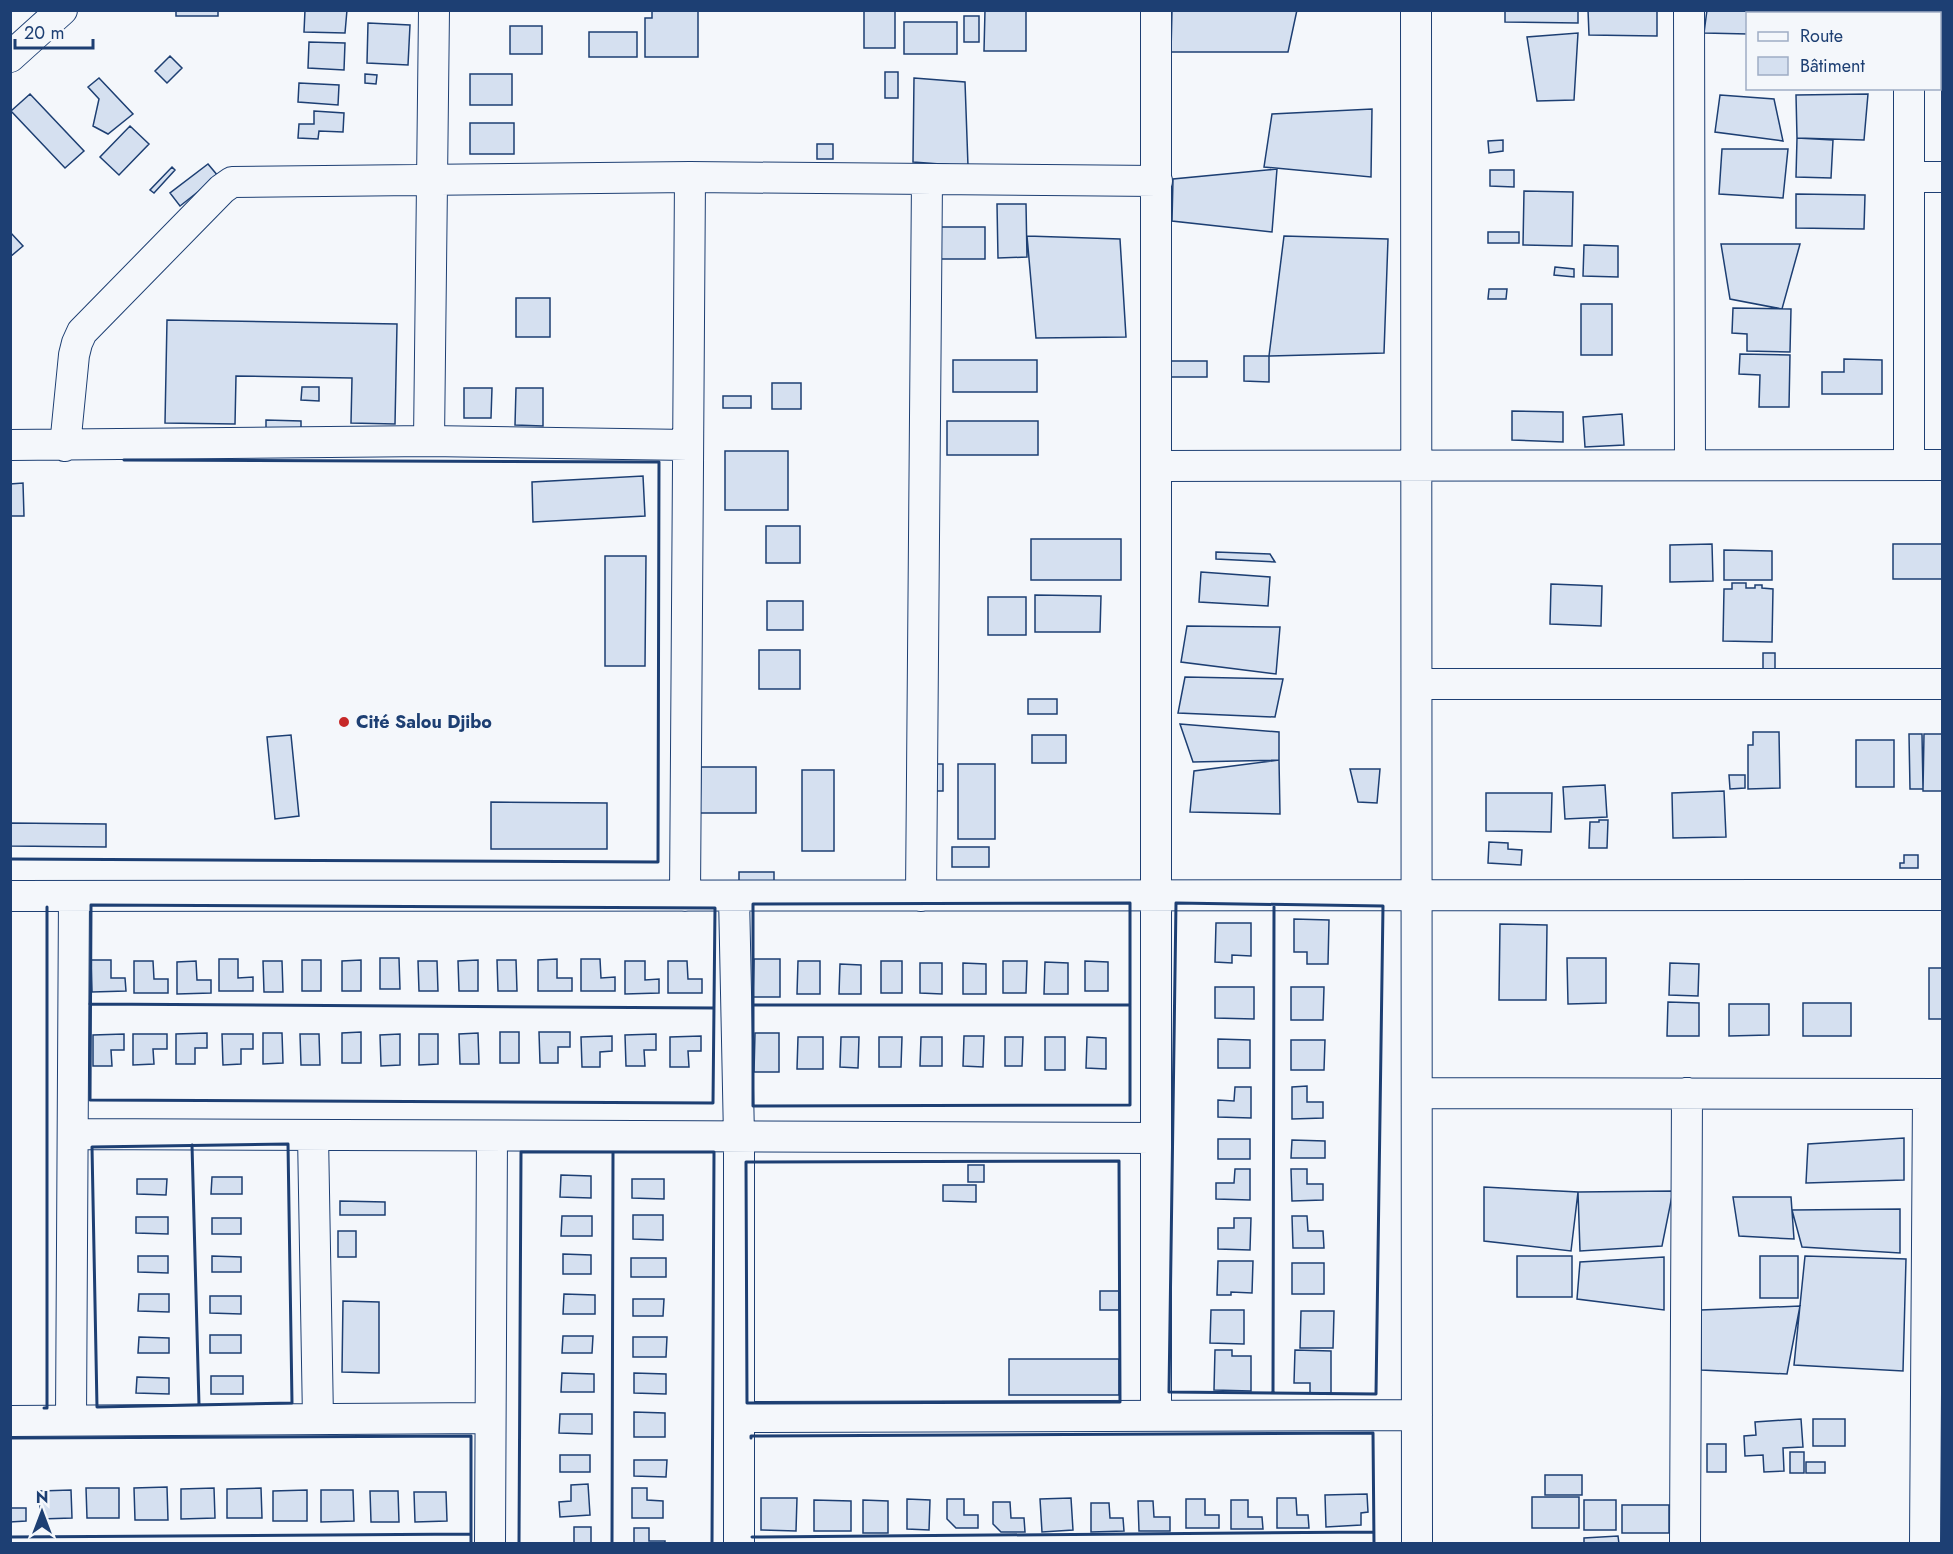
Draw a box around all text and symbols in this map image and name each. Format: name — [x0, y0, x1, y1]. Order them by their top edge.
scale bar — [15, 12, 93, 50]
legend — [1746, 12, 1941, 90]
text: 20 m — [24, 20, 64, 46]
text: Route — [1800, 23, 1843, 49]
text: Bâtiment — [1800, 53, 1866, 79]
place label: Cité Salou Djibo — [356, 709, 492, 735]
marker: Cité Salou Djibo — [337, 715, 351, 729]
north arrow — [12, 1482, 72, 1542]
text: N — [36, 1486, 48, 1509]

